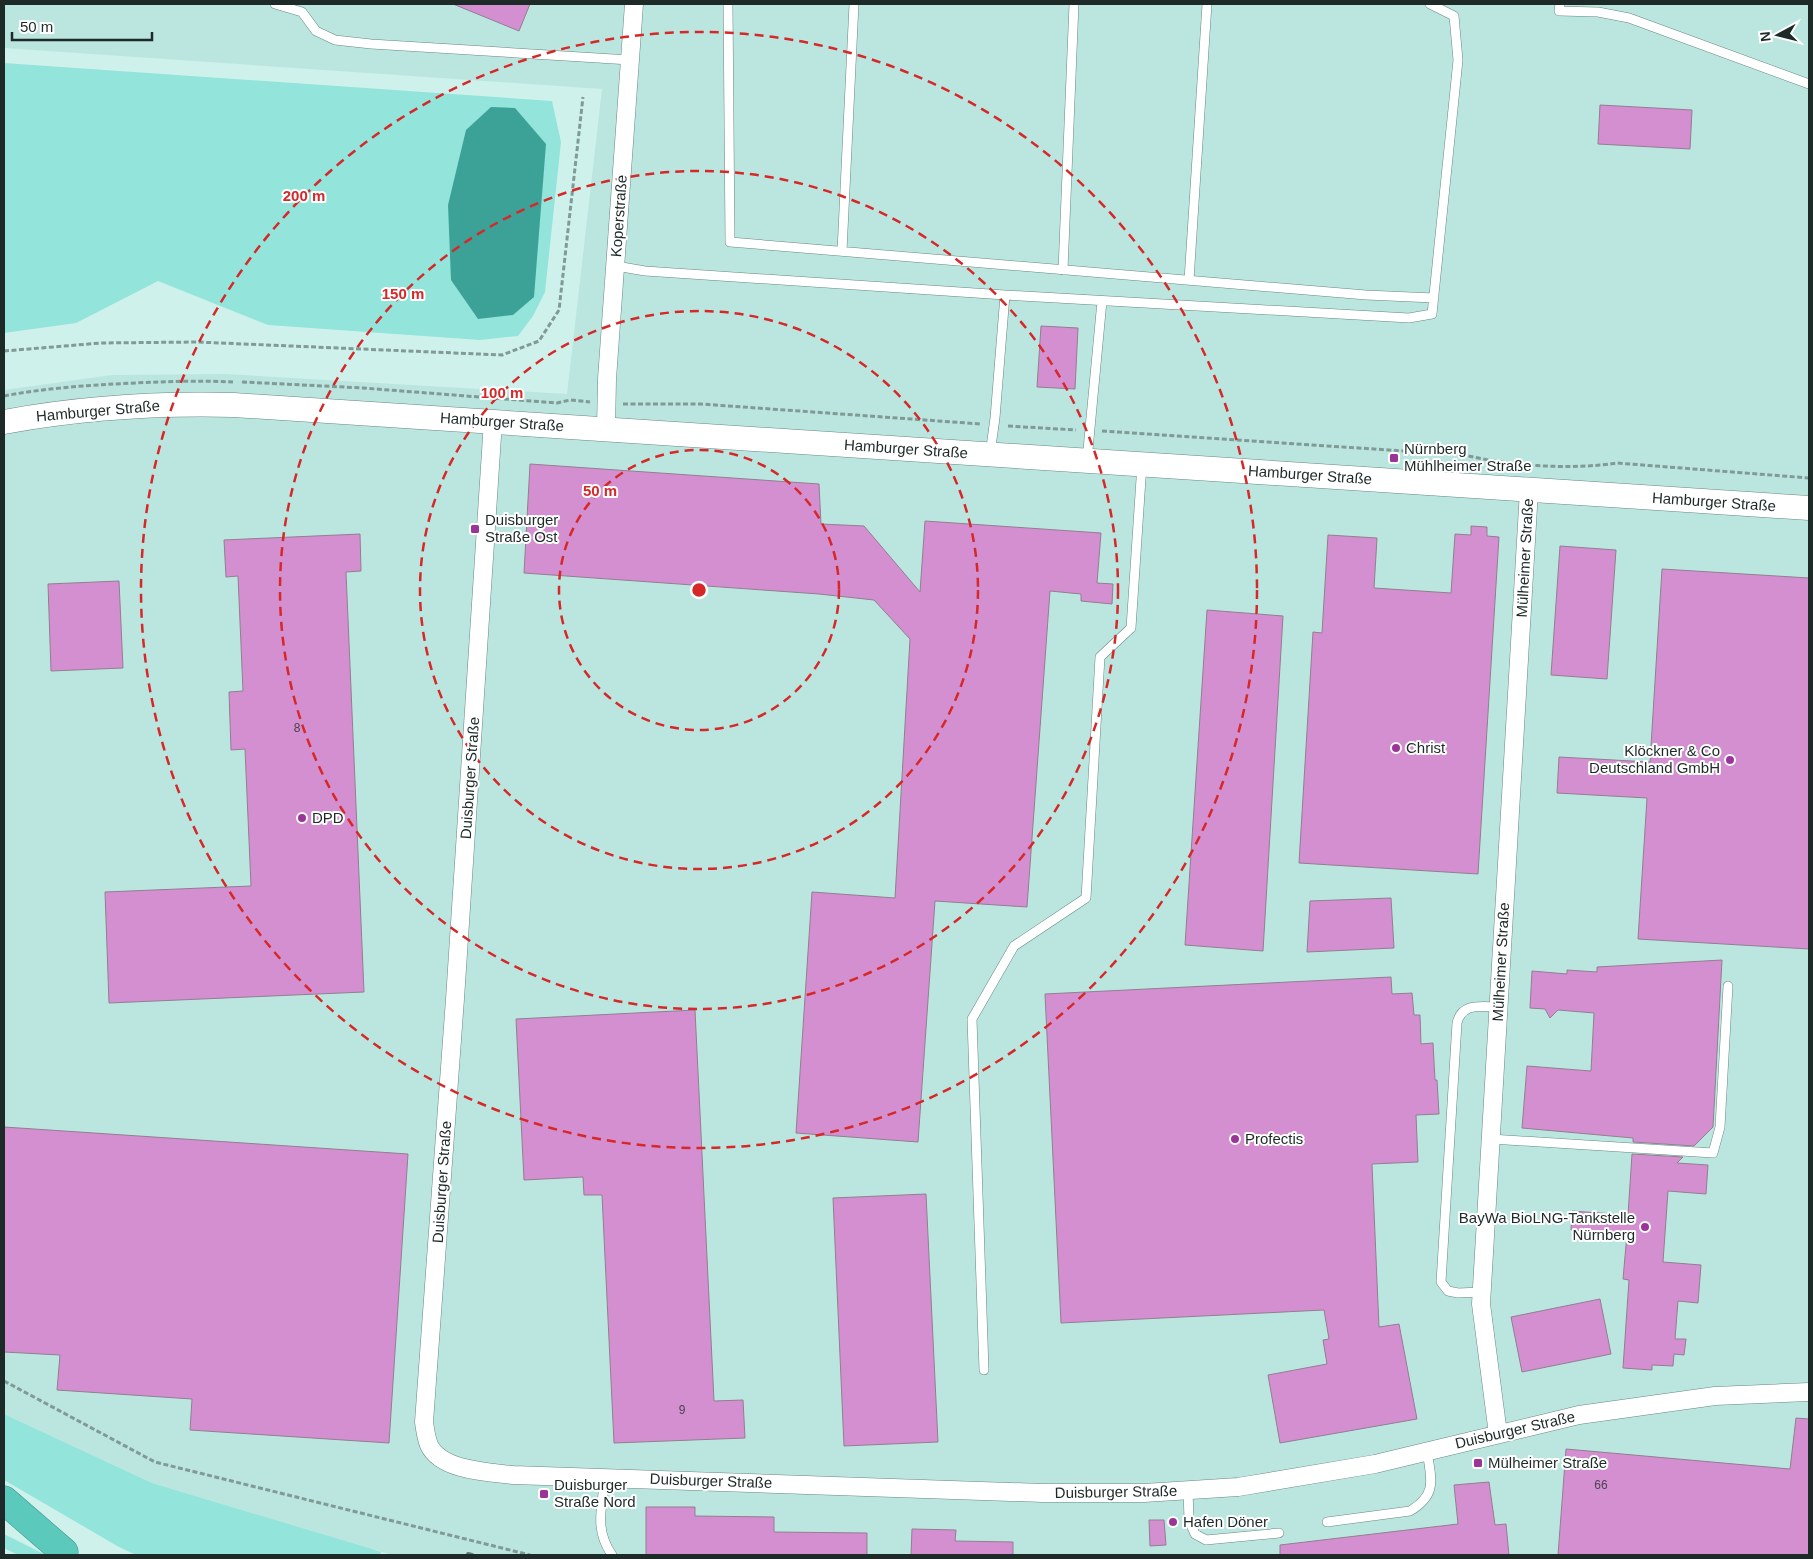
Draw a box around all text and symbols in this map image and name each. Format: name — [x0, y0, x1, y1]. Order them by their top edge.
scale bar — [12, 10, 152, 42]
north arrow — [1753, 10, 1803, 60]
text: 50 m — [20, 18, 53, 35]
text: N — [1757, 31, 1774, 43]
street label: Koperstraße — [607, 174, 630, 258]
text: 200 m — [283, 187, 325, 204]
text: 150 m — [382, 285, 424, 302]
text: 100 m — [481, 384, 523, 401]
street label: Hamburger Straße — [35, 397, 161, 424]
street label: Hamburger Straße — [439, 409, 565, 434]
street label: Hamburger Straße — [843, 436, 969, 461]
place label: Nürnberg Mühlheimer Straße — [1404, 440, 1532, 474]
marker: Nürnberg Mühlheimer Straße — [1388, 452, 1400, 464]
street label: Hamburger Straße — [1247, 462, 1373, 487]
text: 50 m — [583, 482, 617, 499]
street label: Hamburger Straße — [1651, 489, 1777, 514]
street label: Mülheimer Straße — [1513, 498, 1536, 618]
place label: Duisburger Straße Ost — [485, 511, 558, 545]
marker: Duisburger Straße Ost — [469, 523, 481, 535]
centre of rings — [690, 581, 708, 599]
street label: Duisburger Straße — [457, 716, 482, 840]
house number: 8 — [294, 721, 301, 735]
place label: Christ — [1406, 739, 1446, 756]
marker: Christ — [1390, 742, 1402, 754]
place label: Klöckner & Co Deutschland GmbH — [1589, 742, 1720, 776]
marker: Klöckner & Co Deutschland GmbH — [1724, 754, 1736, 766]
place label: DPD — [312, 809, 344, 826]
marker: DPD — [296, 812, 308, 824]
street label: Mülheimer Straße — [1489, 902, 1512, 1022]
street label: Duisburger Straße — [429, 1120, 454, 1244]
place label: Profectis — [1245, 1130, 1303, 1147]
marker: Profectis — [1229, 1133, 1241, 1145]
place label: BayWa BioLNG-Tankstelle Nürnberg — [1459, 1209, 1635, 1243]
marker: BayWa BioLNG-Tankstelle Nürnberg — [1639, 1221, 1651, 1233]
house number: 9 — [679, 1403, 686, 1417]
street label: Duisburger Straße — [1453, 1407, 1577, 1452]
place label: Mülheimer Straße — [1488, 1454, 1607, 1471]
marker: Mülheimer Straße — [1472, 1457, 1484, 1469]
street label: Duisburger Straße — [649, 1470, 773, 1491]
place label: Duisburger Straße Nord — [554, 1476, 636, 1510]
house number: 66 — [1594, 1478, 1608, 1492]
street label: Duisburger Straße — [1055, 1482, 1177, 1501]
marker: Duisburger Straße Nord — [538, 1488, 550, 1500]
place label: Hafen Döner — [1183, 1513, 1268, 1530]
marker: Hafen Döner — [1167, 1516, 1179, 1528]

